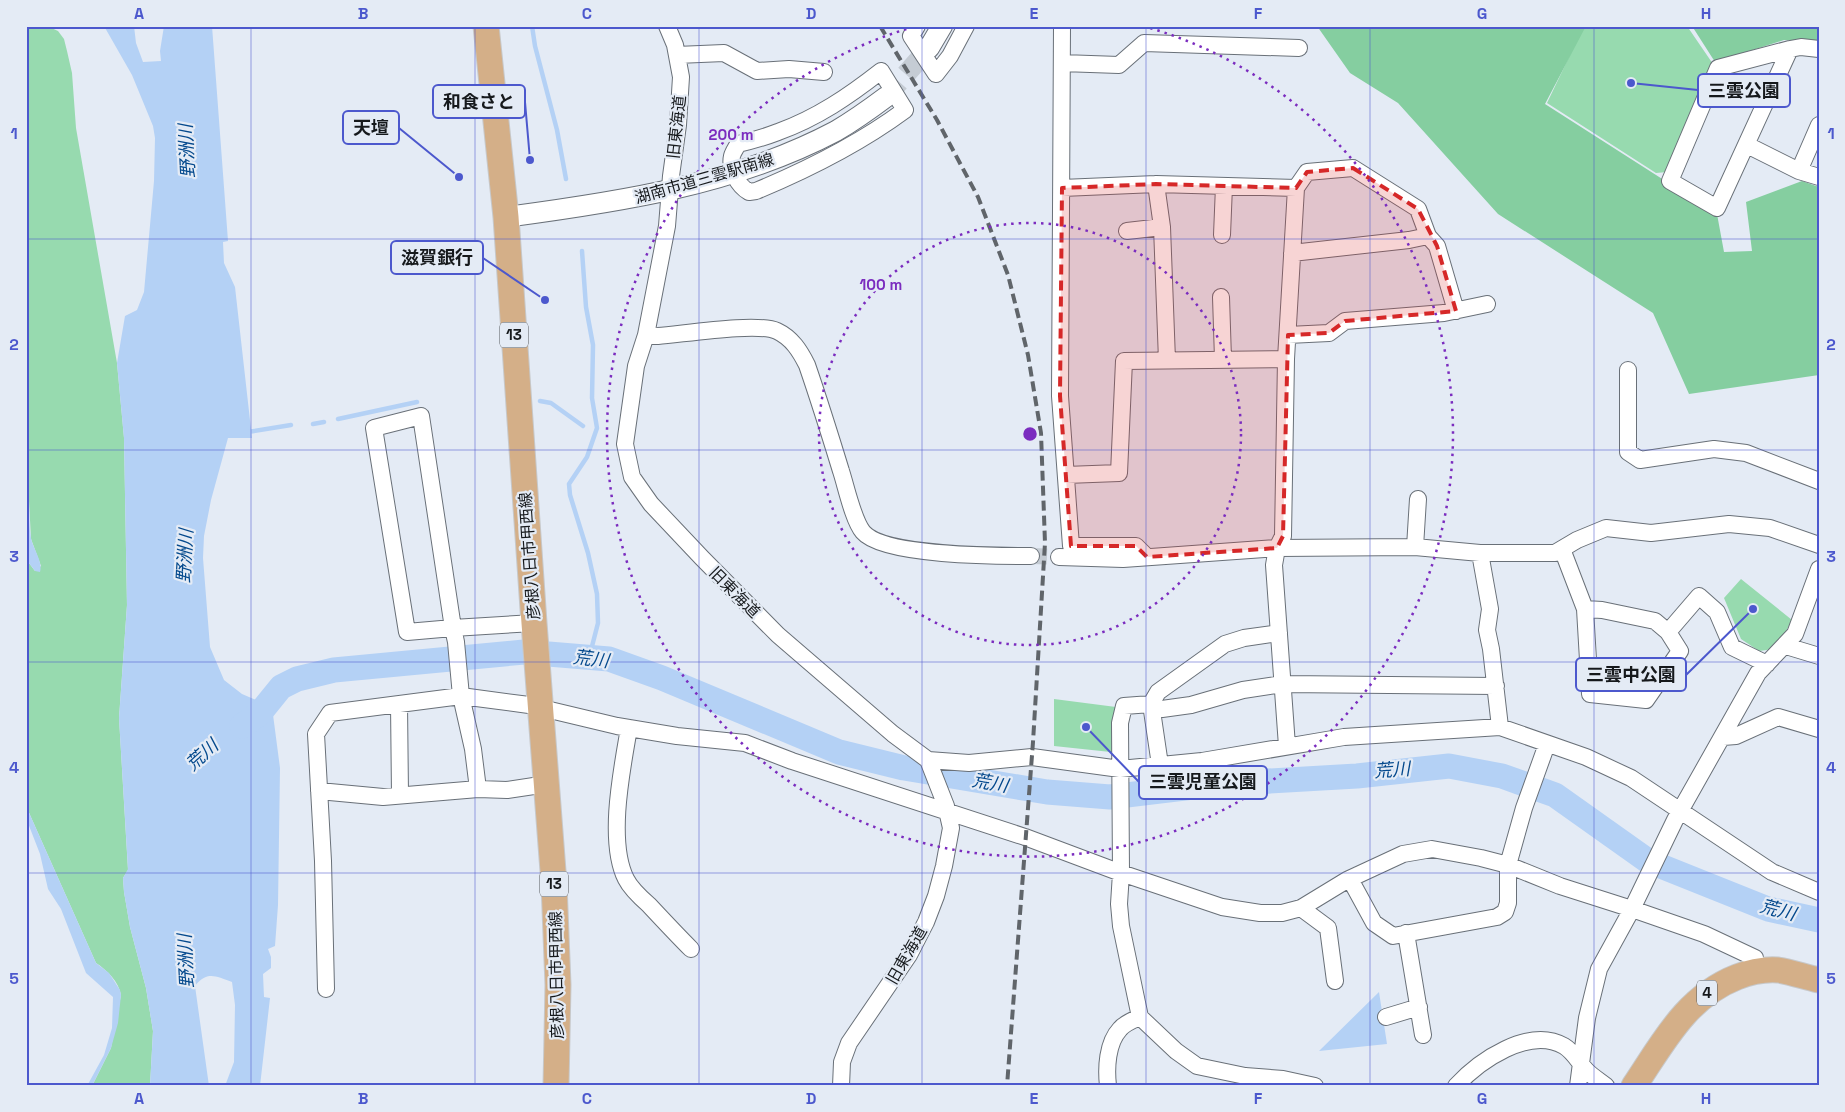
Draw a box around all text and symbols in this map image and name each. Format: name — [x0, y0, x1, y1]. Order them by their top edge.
text: A — [134, 3, 144, 24]
text: B — [358, 3, 368, 24]
text: C — [582, 3, 592, 24]
text: D — [806, 3, 816, 24]
text: E — [1030, 3, 1039, 24]
text: F — [1254, 3, 1263, 24]
text: G — [1477, 3, 1487, 24]
text: H — [1701, 3, 1711, 24]
callout: 三雲公園 — [1698, 74, 1790, 107]
text: 三雲公園 — [1708, 79, 1780, 102]
callout: 和食さと — [433, 85, 525, 118]
text: 和食さと — [443, 90, 515, 113]
street label: 旧東海道 — [663, 94, 690, 160]
callout: 天壇 — [343, 111, 399, 144]
text: 天壇 — [353, 116, 389, 139]
water label: 野洲川 — [173, 121, 199, 179]
text: 1 — [10, 123, 18, 144]
text: 1 — [1827, 123, 1835, 144]
text: 200 m — [709, 125, 753, 144]
street label: 湖南市道三雲駅南線 — [632, 149, 776, 208]
callout: 滋賀銀行 — [391, 241, 483, 274]
text: 滋賀銀行 — [401, 246, 473, 269]
text: 100 m — [860, 275, 902, 294]
road number: 13 — [500, 322, 528, 348]
text: 2 — [9, 334, 19, 355]
text: 2 — [1826, 334, 1836, 355]
centre of rings — [1021, 425, 1039, 443]
street label: 彦根八日市甲西線 — [515, 491, 544, 621]
water label: 野洲川 — [172, 526, 198, 584]
text: 3 — [9, 546, 19, 567]
text: 3 — [1826, 546, 1836, 567]
street label: 旧東海道 — [705, 562, 765, 622]
water label: 荒川 — [572, 645, 612, 672]
callout: 三雲中公園 — [1576, 658, 1686, 691]
text: 三雲中公園 — [1586, 663, 1676, 686]
water label: 荒川 — [181, 733, 224, 775]
text: 4 — [9, 757, 19, 778]
water label: 荒川 — [1373, 757, 1413, 782]
text: 4 — [1826, 757, 1836, 778]
callout: 三雲児童公園 — [1139, 766, 1267, 799]
water label: 荒川 — [970, 768, 1012, 797]
text: 三雲児童公園 — [1149, 770, 1257, 793]
road number: 13 — [540, 872, 568, 896]
water label: 荒川 — [1758, 894, 1800, 926]
street label: 彦根八日市甲西線 — [545, 911, 568, 1039]
street label: 旧東海道 — [881, 922, 932, 988]
water label: 野洲川 — [172, 931, 198, 989]
text: 5 — [9, 968, 19, 989]
text: 5 — [1826, 968, 1836, 989]
road number: 4 — [1697, 980, 1717, 1006]
text: A — [134, 1088, 144, 1109]
text: B — [358, 1088, 368, 1109]
text: C — [582, 1088, 592, 1109]
text: D — [806, 1088, 816, 1109]
text: E — [1030, 1088, 1039, 1109]
text: F — [1254, 1088, 1263, 1109]
text: G — [1477, 1088, 1487, 1109]
text: H — [1701, 1088, 1711, 1109]

